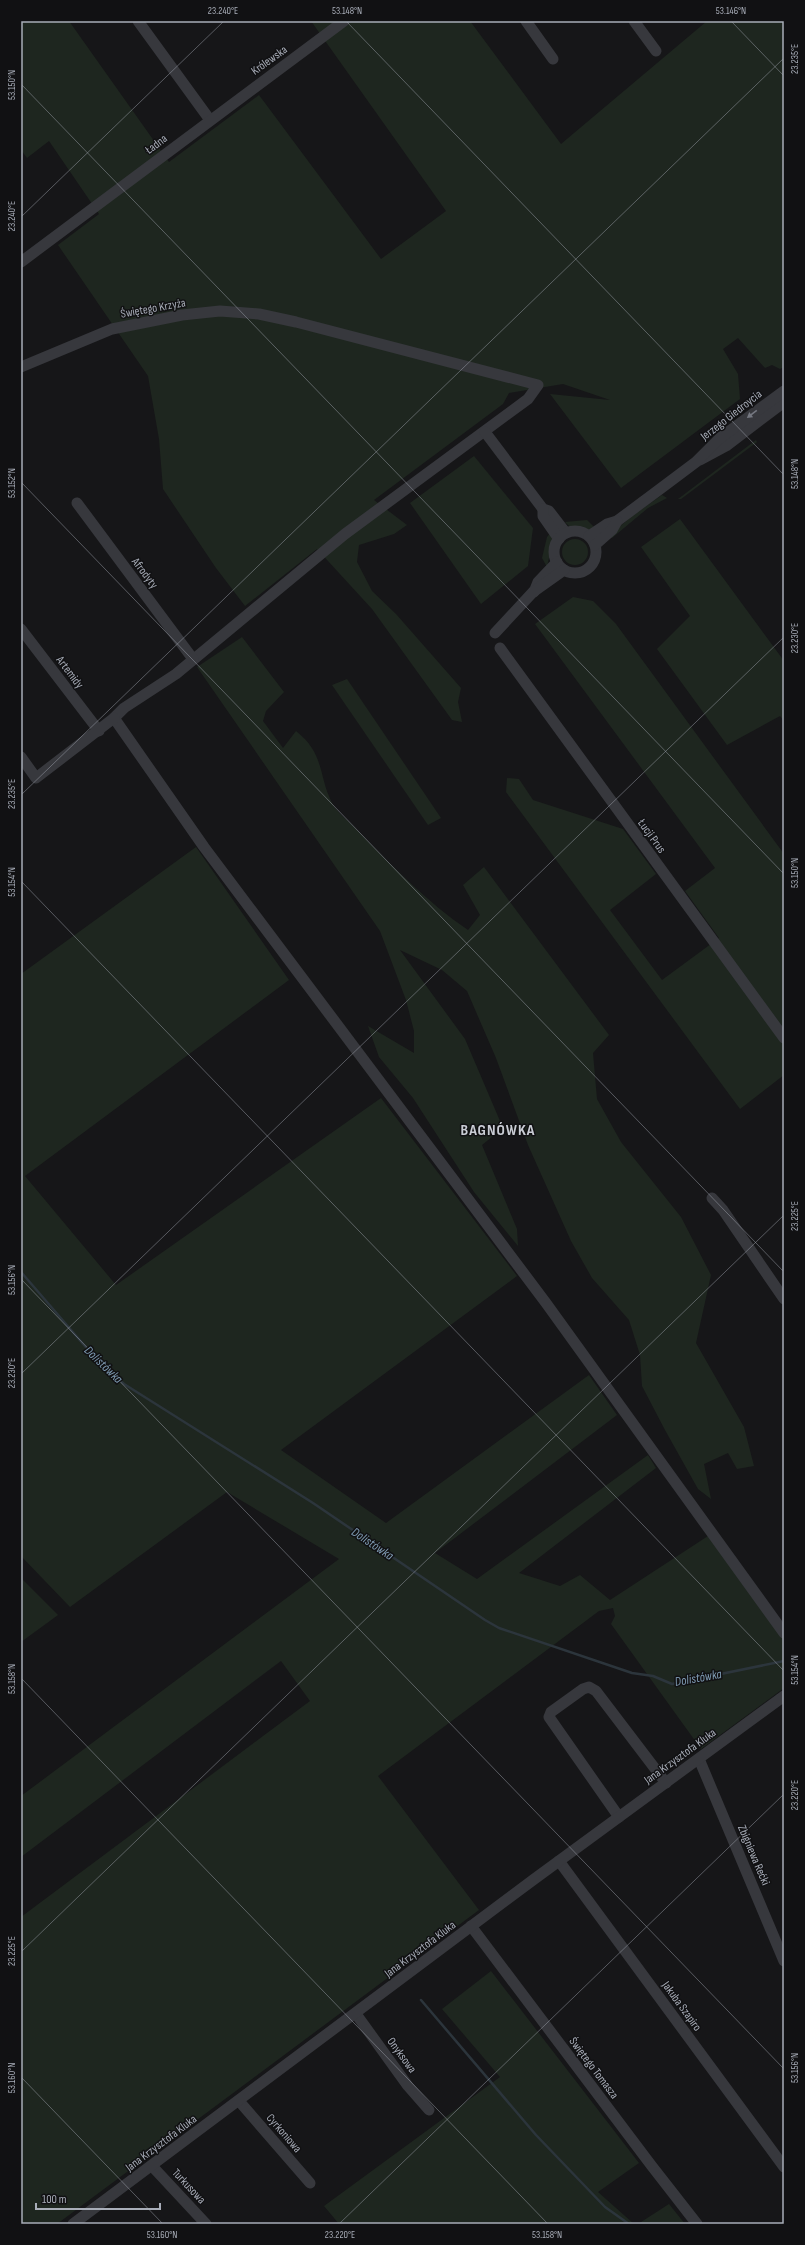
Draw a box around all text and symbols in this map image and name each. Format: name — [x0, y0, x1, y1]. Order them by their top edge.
text: 23.240°E — [208, 5, 238, 17]
text: 53.148°N — [332, 5, 362, 17]
text: 53.146°N — [716, 5, 746, 17]
street label: Królewska — [248, 42, 291, 78]
text: 23.235°E — [789, 44, 801, 74]
text: 53.150°N — [6, 70, 18, 100]
street label: Ładna — [141, 131, 171, 158]
text: 23.240°E — [6, 201, 18, 231]
street label: Świętego Krzyża — [119, 295, 187, 322]
street label: Jerzego Giedroycia — [697, 387, 765, 445]
one-way arrow — [747, 409, 758, 418]
text: 53.148°N — [789, 459, 801, 489]
text: 53.152°N — [6, 468, 18, 498]
street label: Afrodyty — [128, 554, 161, 592]
text: 23.230°E — [789, 623, 801, 653]
street label: Artemidy — [52, 652, 87, 692]
text: 23.235°E — [6, 779, 18, 809]
street label: Łucji Prus — [634, 816, 669, 856]
text: 53.150°N — [789, 858, 801, 888]
text: 53.154°N — [6, 867, 18, 897]
district label: BAGNÓWKA — [461, 1121, 535, 1140]
text: 23.225°E — [789, 1201, 801, 1231]
text: 53.156°N — [6, 1265, 18, 1295]
water label: Dolistówka — [81, 1343, 126, 1387]
text: 23.230°E — [6, 1358, 18, 1388]
water label: Dolistówka — [348, 1524, 397, 1564]
text: 53.154°N — [789, 1655, 801, 1685]
text: 53.158°N — [6, 1664, 18, 1694]
water label: Dolistówka — [674, 1666, 724, 1690]
street label: Jana Krzysztofa Kluka — [641, 1725, 720, 1788]
text: 23.220°E — [789, 1780, 801, 1810]
street label: Zbigniewa Rećki — [734, 1823, 773, 1888]
street label: Jana Krzysztofa Kluka — [381, 1918, 459, 1982]
text: 23.225°E — [6, 1936, 18, 1966]
street label: Jakuba Szapiro — [658, 1978, 705, 2034]
street label: Onyksowa — [384, 2034, 420, 2076]
street label: Świętego Tomasza — [566, 2034, 622, 2102]
text: 53.156°N — [789, 2053, 801, 2083]
text: 53.160°N — [6, 2063, 18, 2093]
street label: Cyrkoniowa — [263, 2111, 305, 2156]
street label: Jana Krzysztofa Kluka — [122, 2112, 200, 2176]
street label: Turkusowa — [169, 2166, 209, 2207]
scale bar — [36, 2185, 160, 2211]
text: 100 m — [42, 2192, 67, 2207]
text: 53.160°N — [147, 2229, 177, 2241]
text: 23.220°E — [325, 2229, 355, 2241]
text: 53.158°N — [532, 2229, 562, 2241]

